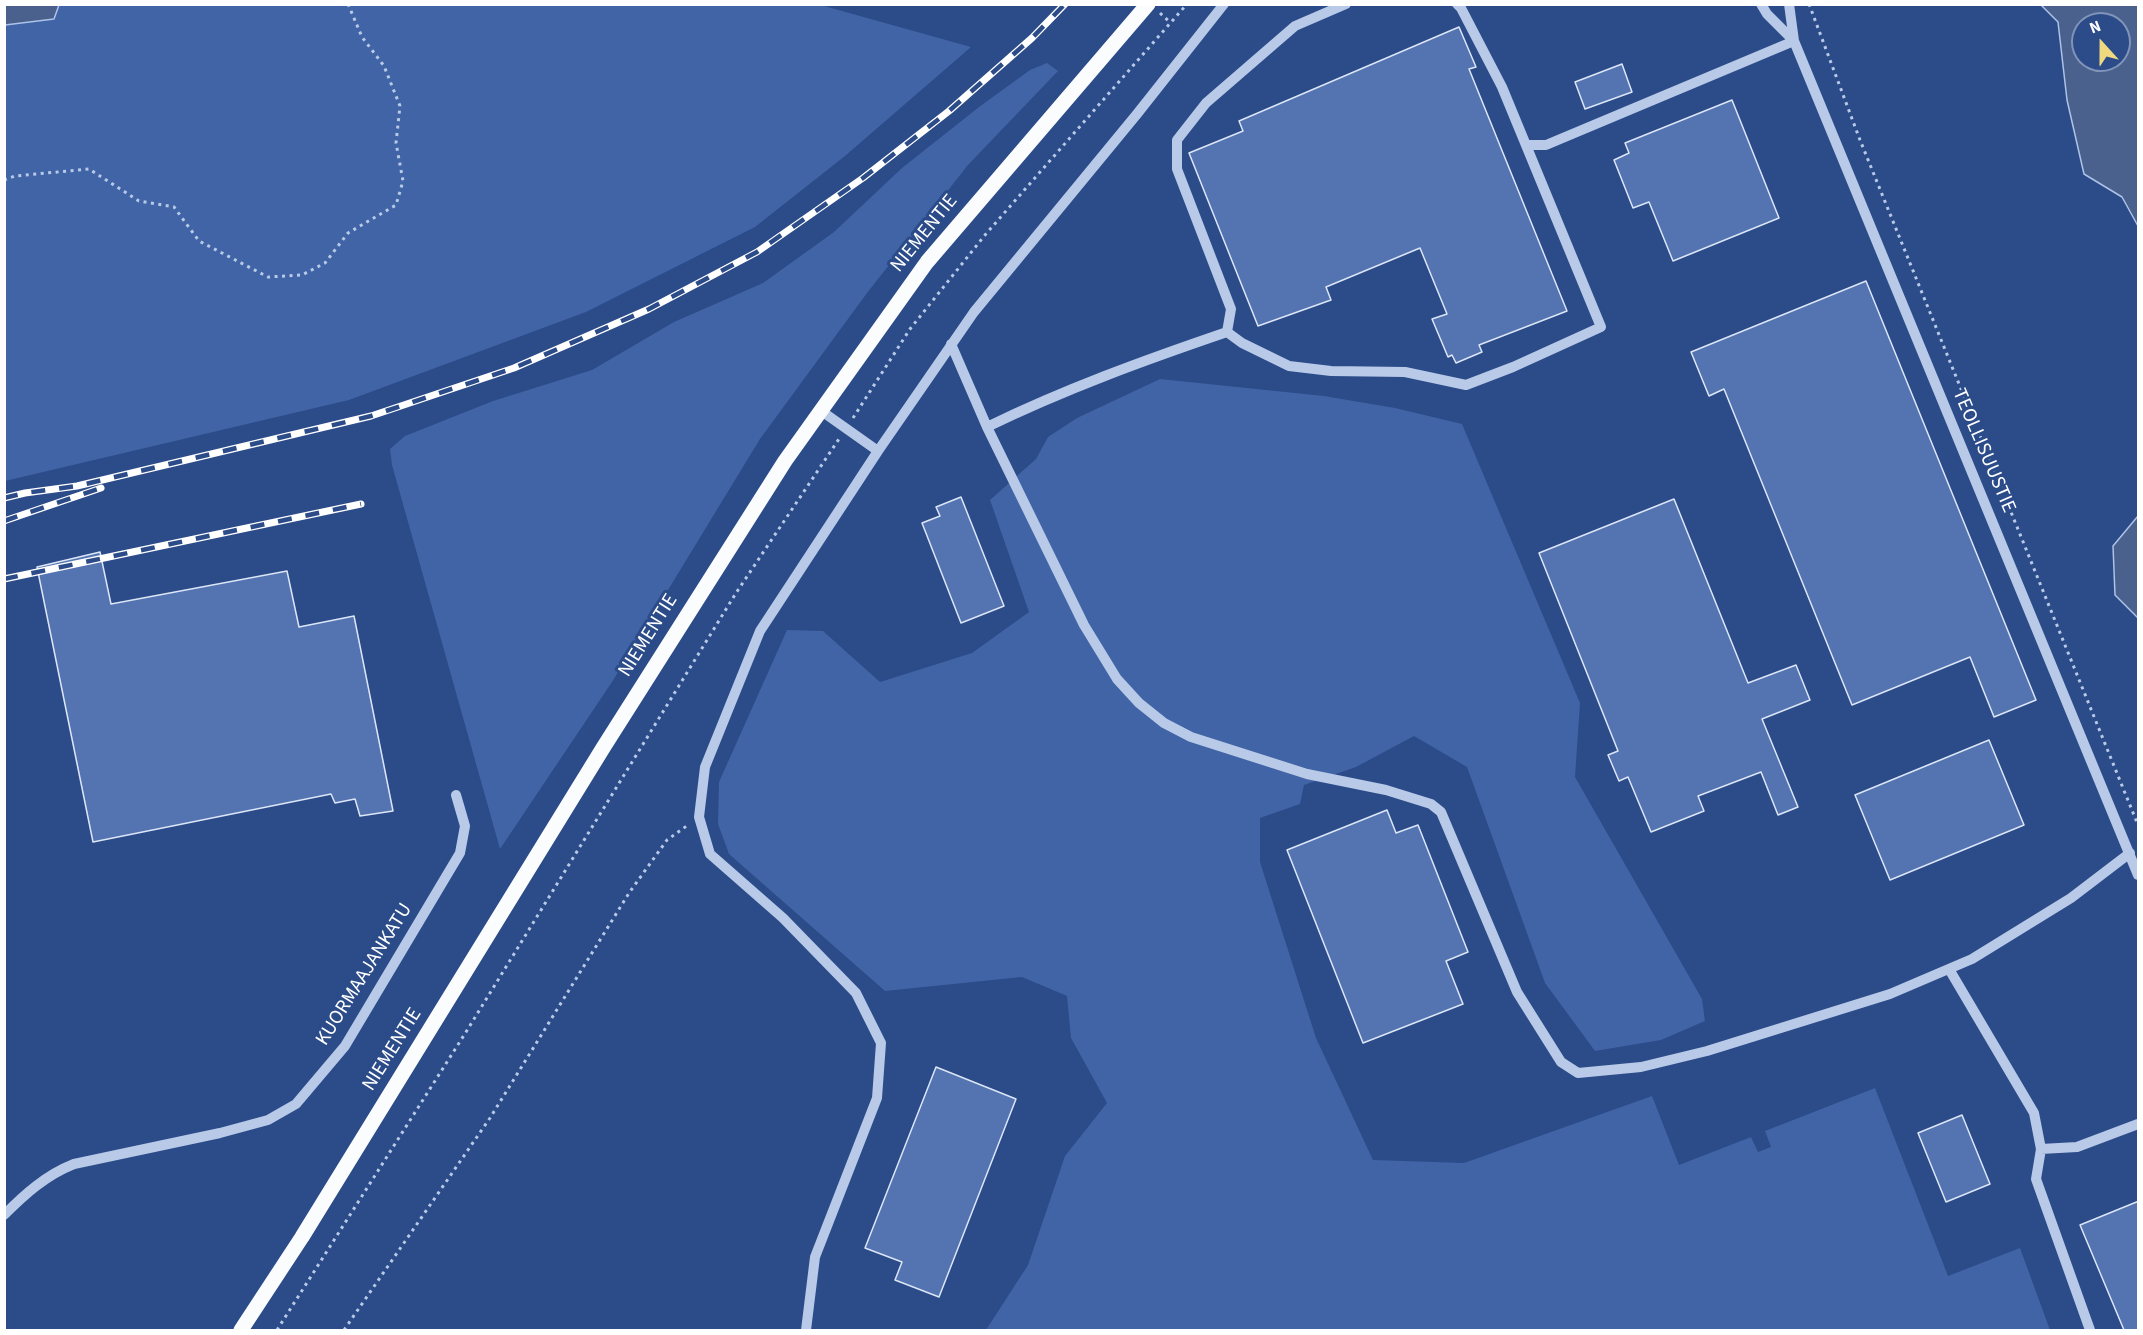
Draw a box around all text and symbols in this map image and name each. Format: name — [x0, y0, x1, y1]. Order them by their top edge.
north arrow — [2071, 12, 2131, 72]
text: N — [2086, 15, 2104, 39]
street label: NIEMENTIE — [886, 190, 964, 278]
street label: TEOLLISUUSTIE — [1946, 385, 2020, 517]
street label: NIEMENTIE — [614, 590, 684, 682]
street label: KUORMAAJANKATU — [312, 899, 418, 1051]
street label: NIEMENTIE — [358, 1004, 428, 1096]

